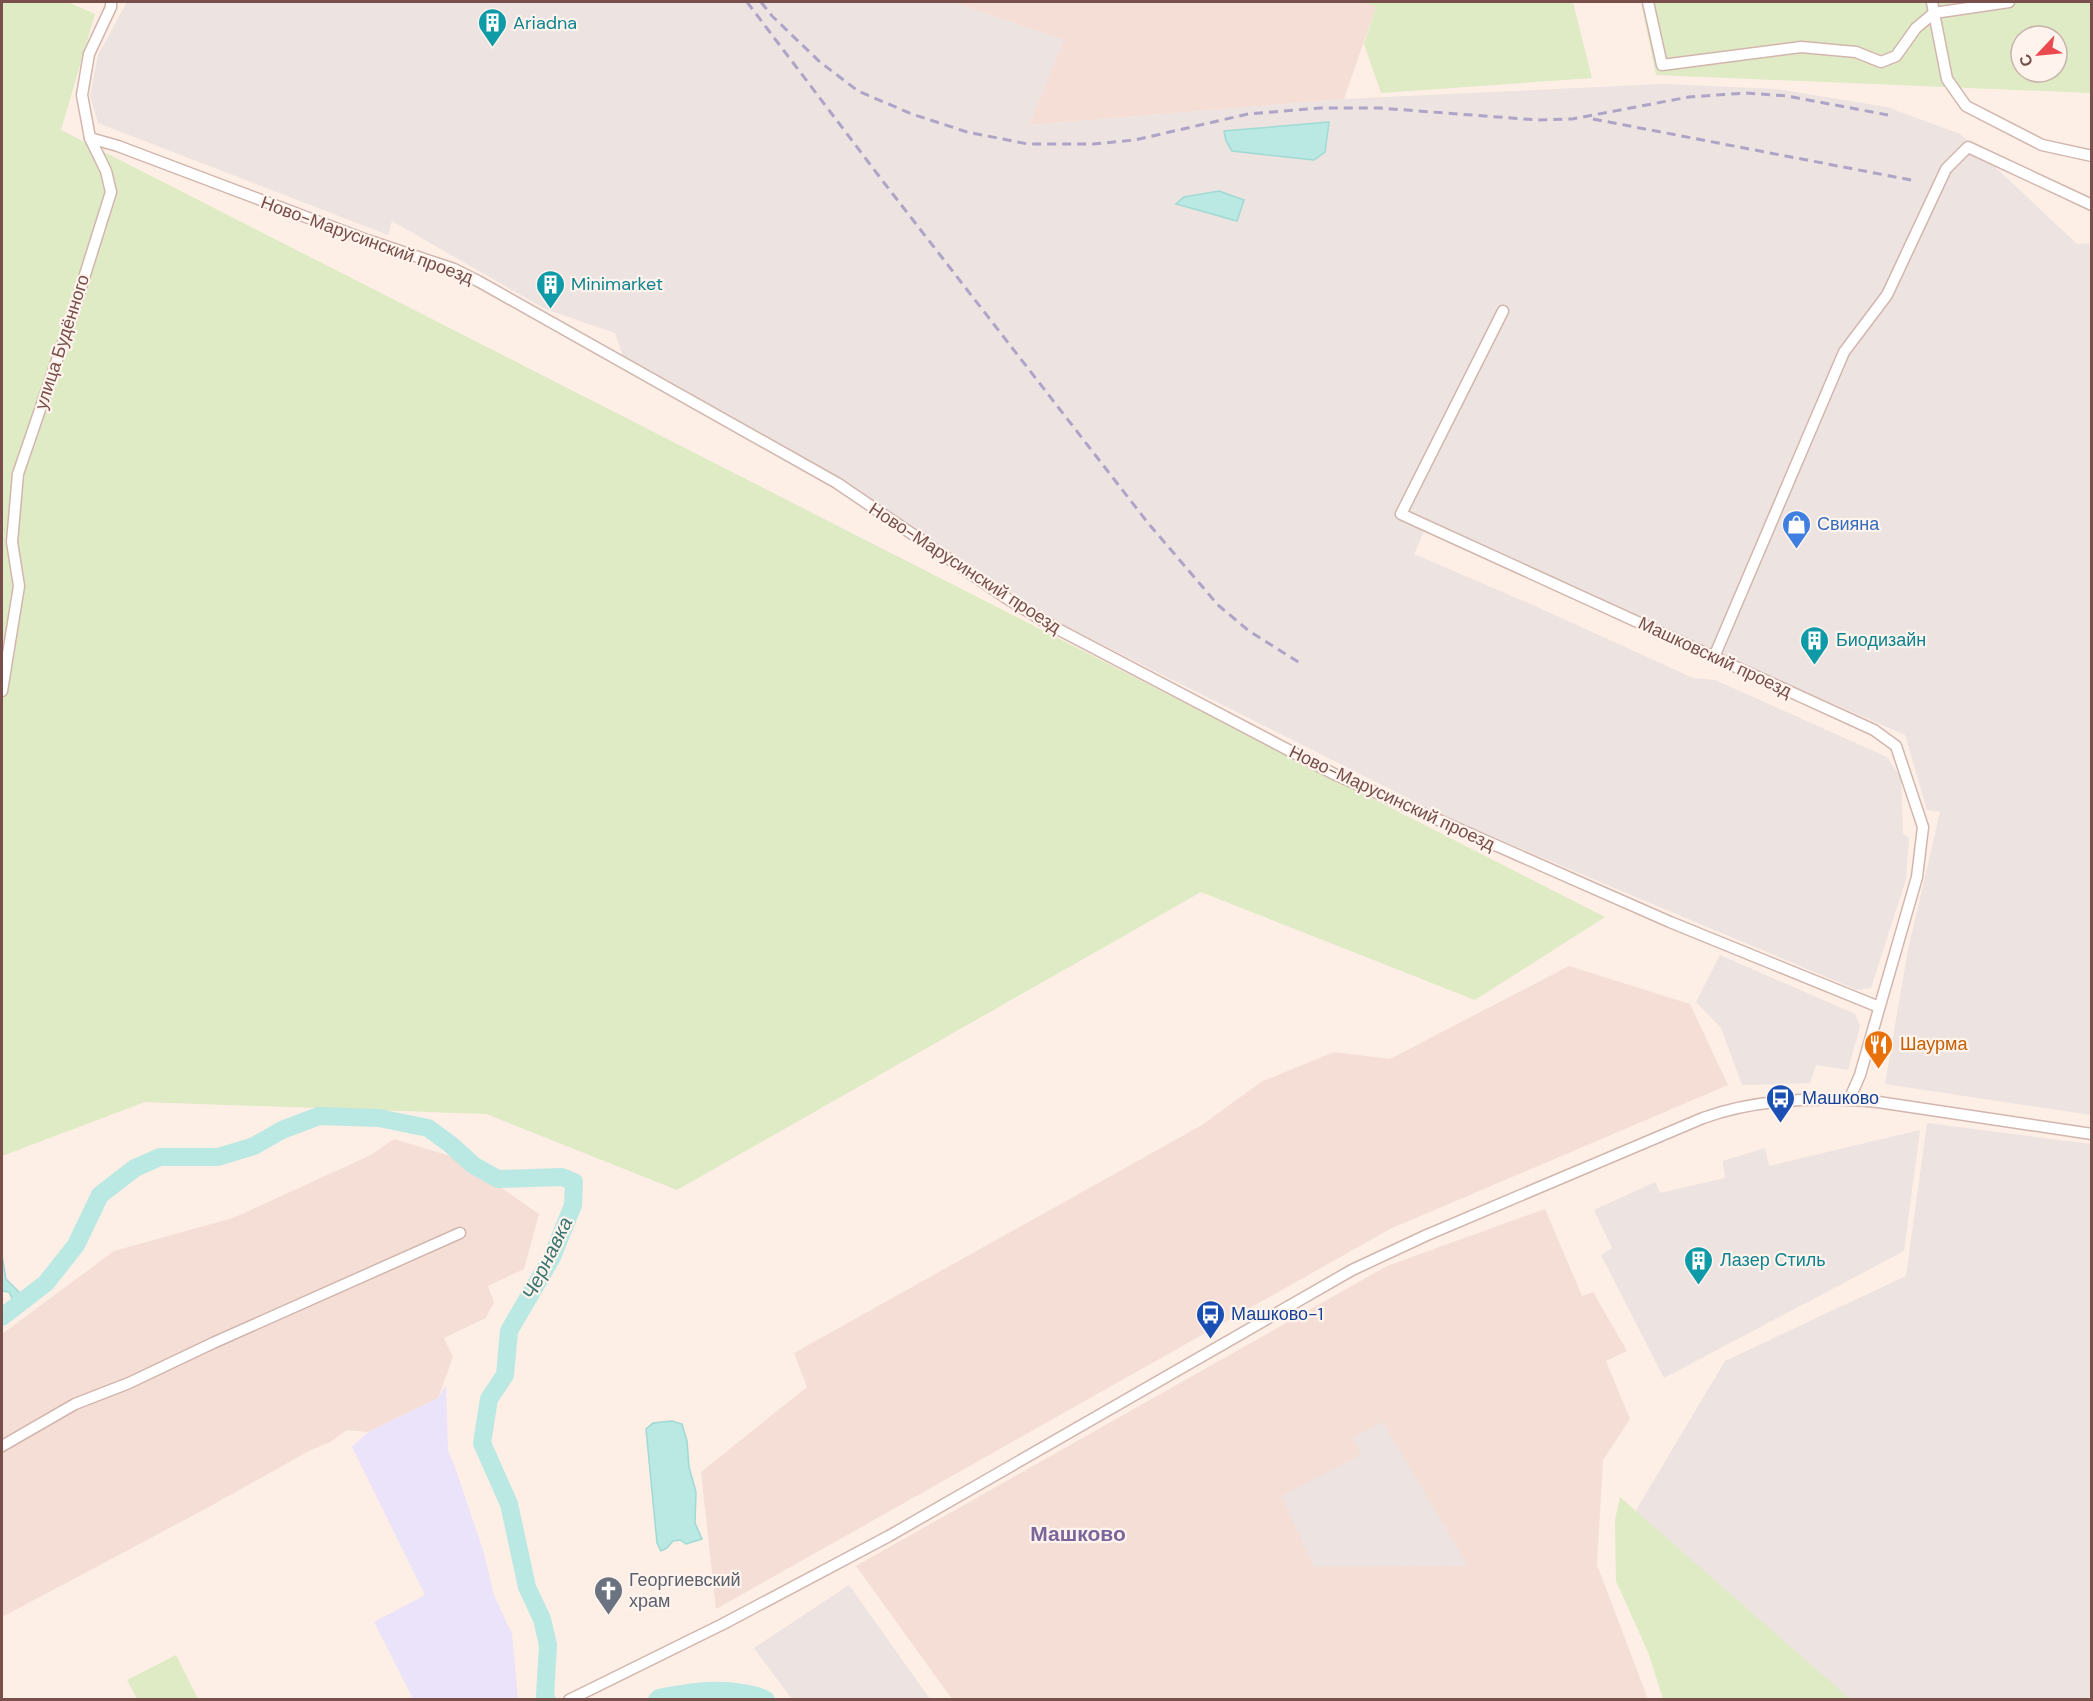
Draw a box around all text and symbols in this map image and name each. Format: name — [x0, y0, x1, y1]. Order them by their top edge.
building icon: Ariadna — [476, 7, 508, 49]
place label: Ariadna — [513, 11, 577, 35]
north arrow — [2009, 24, 2069, 84]
text: С — [2014, 50, 2038, 70]
street label: Ново-Марусинский проезд — [257, 190, 477, 290]
building icon: Minimarket — [534, 268, 566, 310]
street label: улица Будённого — [29, 271, 95, 413]
place label: Minimarket — [571, 272, 663, 296]
street label: Ново-Марусинский проезд — [864, 497, 1066, 639]
shop icon: Свияна — [1780, 508, 1812, 550]
place label: Свияна — [1817, 512, 1880, 536]
street label: Машковский проезд — [1634, 611, 1796, 703]
building icon: Биодизайн — [1799, 624, 1831, 666]
place label: Биодизайн — [1836, 628, 1926, 652]
street label: Ново-Марусинский проезд — [1285, 740, 1499, 857]
restaurant icon: Шаурма — [1863, 1028, 1895, 1070]
place label: Шаурма — [1900, 1032, 1968, 1056]
bus stop icon: Машково — [1765, 1082, 1797, 1124]
place label: Машково — [1802, 1086, 1879, 1110]
water label: Чернавка — [516, 1212, 578, 1304]
building icon: Лазер Стиль — [1683, 1244, 1715, 1286]
place label: Лазер Стиль — [1720, 1248, 1826, 1272]
bus stop icon: Машково-1 — [1194, 1298, 1226, 1340]
place label: Машково-1 — [1231, 1302, 1323, 1326]
district label: Машково — [1030, 1520, 1126, 1548]
place label: Георгиевский храм — [629, 1568, 741, 1613]
church icon: Георгиевский храм — [592, 1574, 624, 1616]

